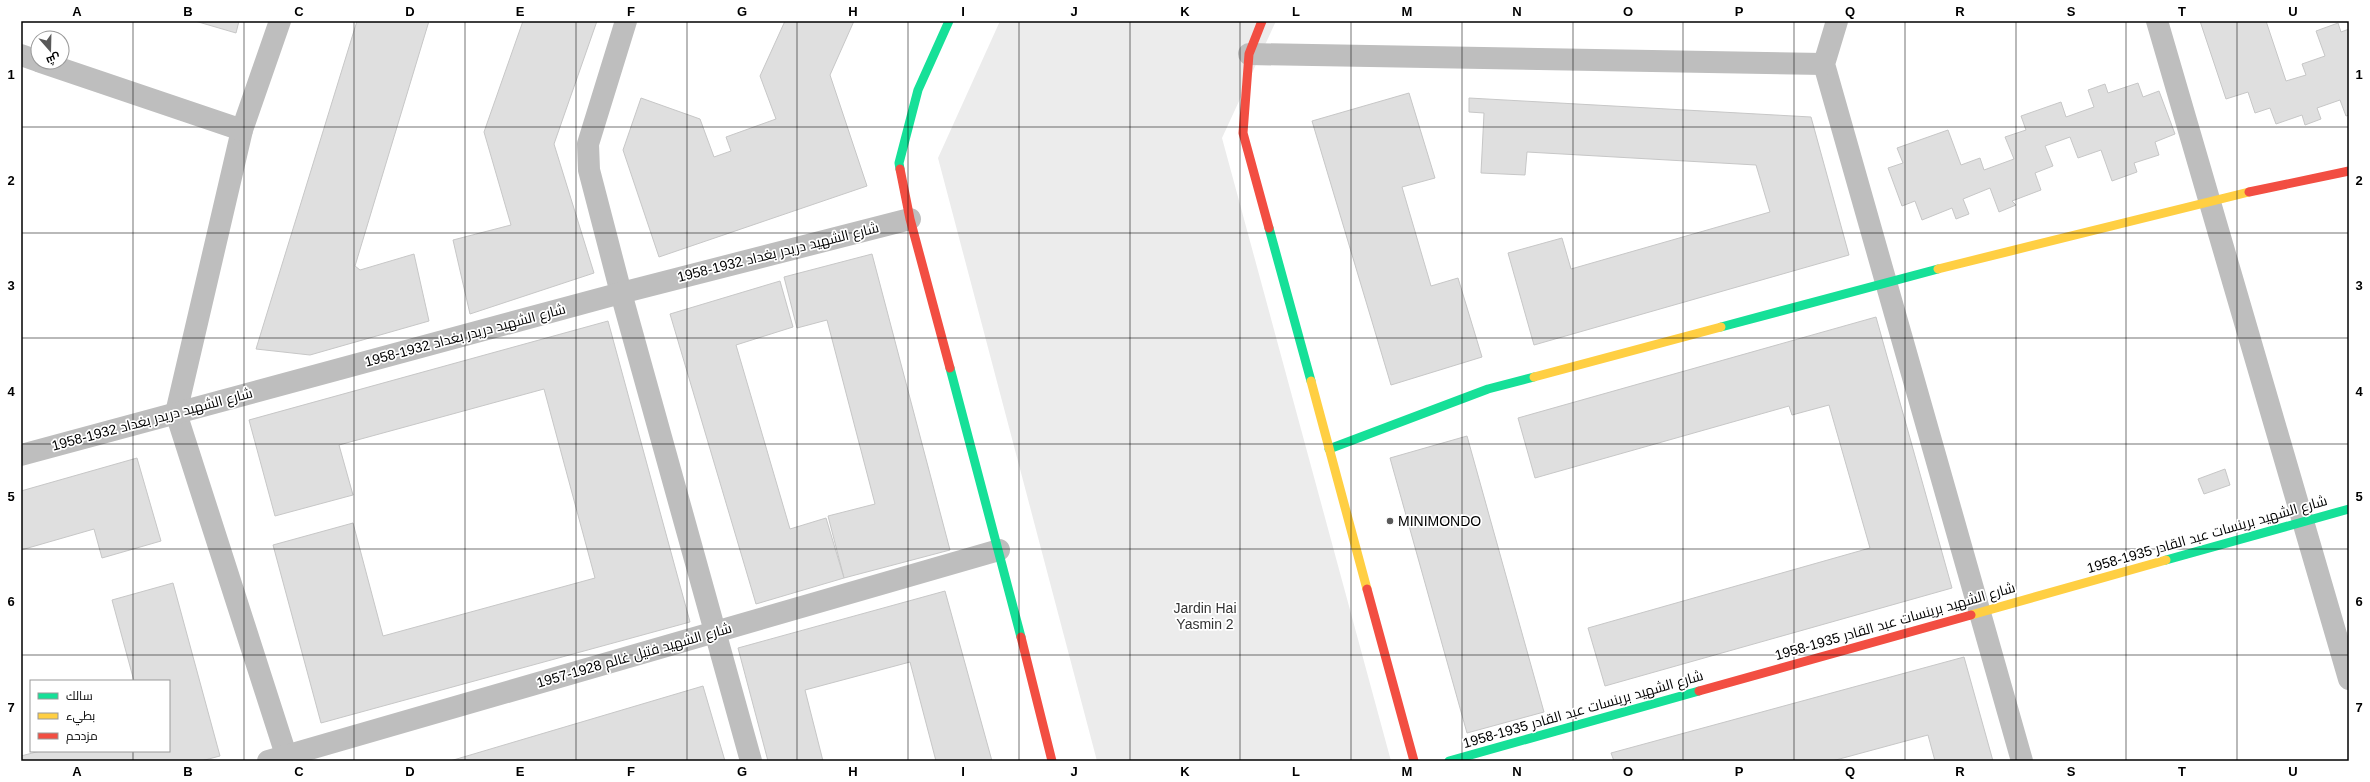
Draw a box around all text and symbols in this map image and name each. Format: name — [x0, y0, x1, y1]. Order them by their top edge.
text: A — [72, 4, 82, 19]
text: B — [183, 4, 193, 19]
text: C — [294, 4, 304, 19]
text: D — [405, 4, 415, 19]
text: E — [516, 4, 525, 19]
text: F — [627, 4, 635, 19]
text: G — [737, 4, 747, 19]
text: H — [848, 4, 858, 19]
text: I — [961, 4, 965, 19]
text: J — [1070, 4, 1078, 19]
text: K — [1180, 4, 1190, 19]
text: L — [1292, 4, 1300, 19]
text: M — [1402, 4, 1412, 19]
text: N — [1512, 4, 1522, 19]
text: O — [1623, 4, 1633, 19]
text: P — [1735, 4, 1744, 19]
text: Q — [1845, 4, 1855, 19]
text: R — [1955, 4, 1965, 19]
text: S — [2067, 4, 2076, 19]
text: T — [2178, 4, 2186, 19]
text: U — [2288, 4, 2298, 19]
north arrow — [30, 30, 70, 70]
text: ش — [44, 50, 62, 67]
text: 1 — [7, 67, 15, 82]
text: 1 — [2355, 67, 2363, 82]
text: 2 — [7, 173, 15, 188]
text: 2 — [2355, 173, 2363, 188]
street label: شارع الشهيد دريدر بغداد 1932-1958 — [675, 219, 881, 286]
text: 3 — [7, 278, 15, 293]
text: 3 — [2355, 278, 2363, 293]
street label: شارع الشهيد دريدر بغداد 1932-1958 — [363, 300, 567, 371]
text: 4 — [7, 384, 15, 399]
street label: شارع الشهيد دريدر بغداد 1932-1958 — [50, 384, 254, 455]
text: 4 — [2355, 384, 2363, 399]
text: 5 — [7, 489, 15, 504]
text: 5 — [2355, 489, 2363, 504]
street label: شارع الشهيد برينسات عبد القادر 1935-1958 — [2085, 492, 2329, 577]
place label: MINIMONDO — [1398, 513, 1481, 529]
marker: MINIMONDO — [1385, 516, 1395, 526]
street label: شارع الشهيد برينسات عبد القادر 1935-1958 — [1773, 579, 2017, 664]
text: 6 — [7, 594, 15, 609]
text: 6 — [2355, 594, 2363, 609]
park label: Jardin Hai Yasmin 2 — [1173, 600, 1237, 632]
street label: شارع الشهيد فتيل غالم 1928-1957 — [535, 619, 734, 692]
street label: شارع الشهيد برينسات عبد القادر 1935-1958 — [1461, 667, 1705, 752]
legend — [30, 680, 170, 752]
text: سالك — [66, 689, 93, 703]
text: 7 — [7, 700, 15, 715]
text: 7 — [2355, 700, 2363, 715]
text: بطيء — [66, 709, 95, 726]
text: مزدحم — [66, 729, 98, 744]
text: A — [72, 764, 82, 779]
text: B — [183, 764, 193, 779]
text: C — [294, 764, 304, 779]
text: D — [405, 764, 415, 779]
text: E — [516, 764, 525, 779]
text: F — [627, 764, 635, 779]
text: G — [737, 764, 747, 779]
text: H — [848, 764, 858, 779]
text: I — [961, 764, 965, 779]
text: J — [1070, 764, 1078, 779]
text: K — [1180, 764, 1190, 779]
text: L — [1292, 764, 1300, 779]
text: M — [1402, 764, 1412, 779]
text: N — [1512, 764, 1522, 779]
text: O — [1623, 764, 1633, 779]
text: P — [1735, 764, 1744, 779]
text: Q — [1845, 764, 1855, 779]
text: R — [1955, 764, 1965, 779]
text: S — [2067, 764, 2076, 779]
text: T — [2178, 764, 2186, 779]
text: U — [2288, 764, 2298, 779]

